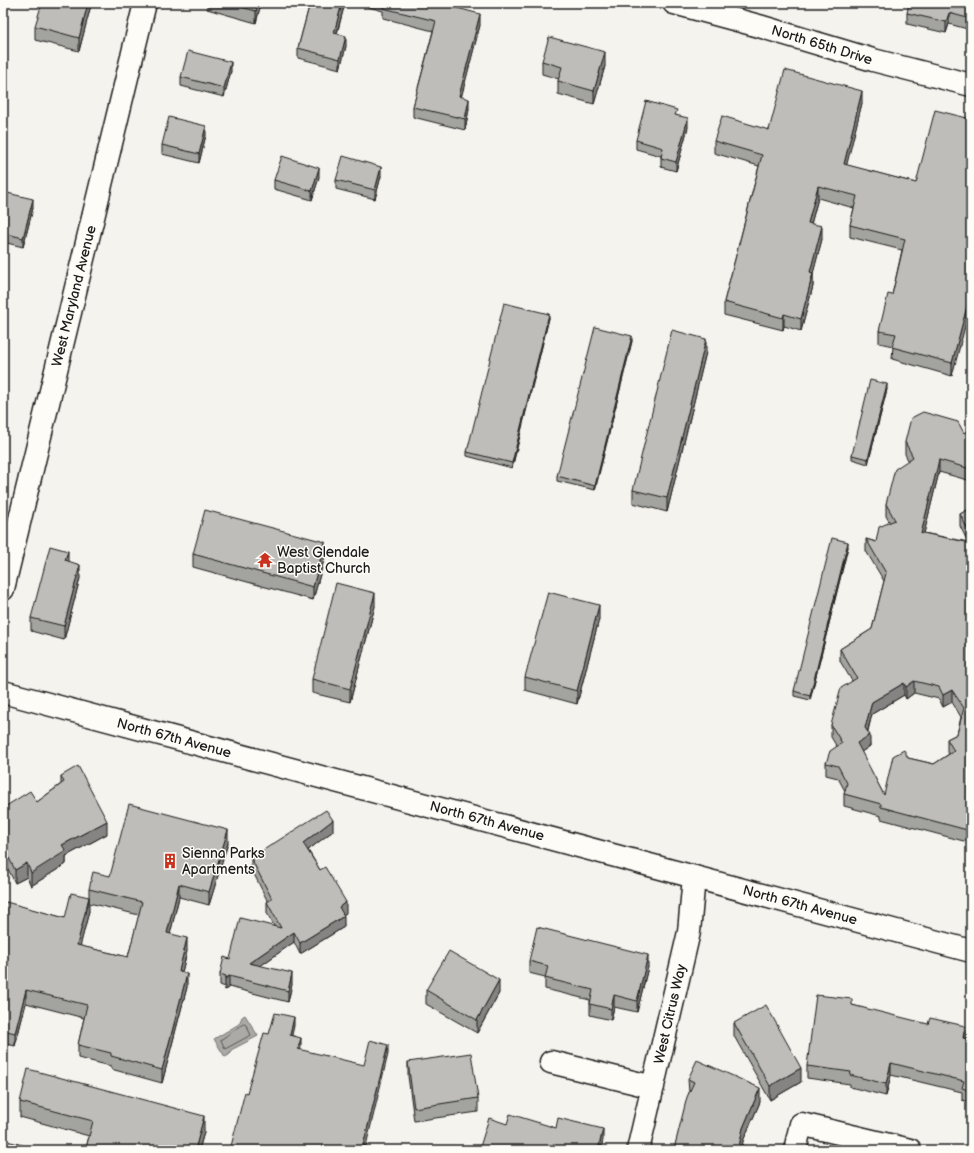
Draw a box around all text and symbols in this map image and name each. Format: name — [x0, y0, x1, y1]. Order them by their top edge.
street label: North 65th Drive — [769, 22, 875, 68]
street label: West Maryland Avenue — [48, 224, 100, 368]
place label: West Glendale Baptist Church — [277, 544, 371, 577]
temple icon: West Glendale Baptist Church — [256, 551, 274, 569]
street label: North 67th Avenue — [115, 715, 233, 761]
street label: North 67th Avenue — [428, 798, 546, 844]
place label: Sienna Parks Apartments — [182, 845, 265, 878]
building icon: Sienna Parks Apartments — [161, 852, 179, 870]
street label: North 67th Avenue — [741, 882, 859, 928]
street label: West Citrus Way — [650, 962, 690, 1066]

